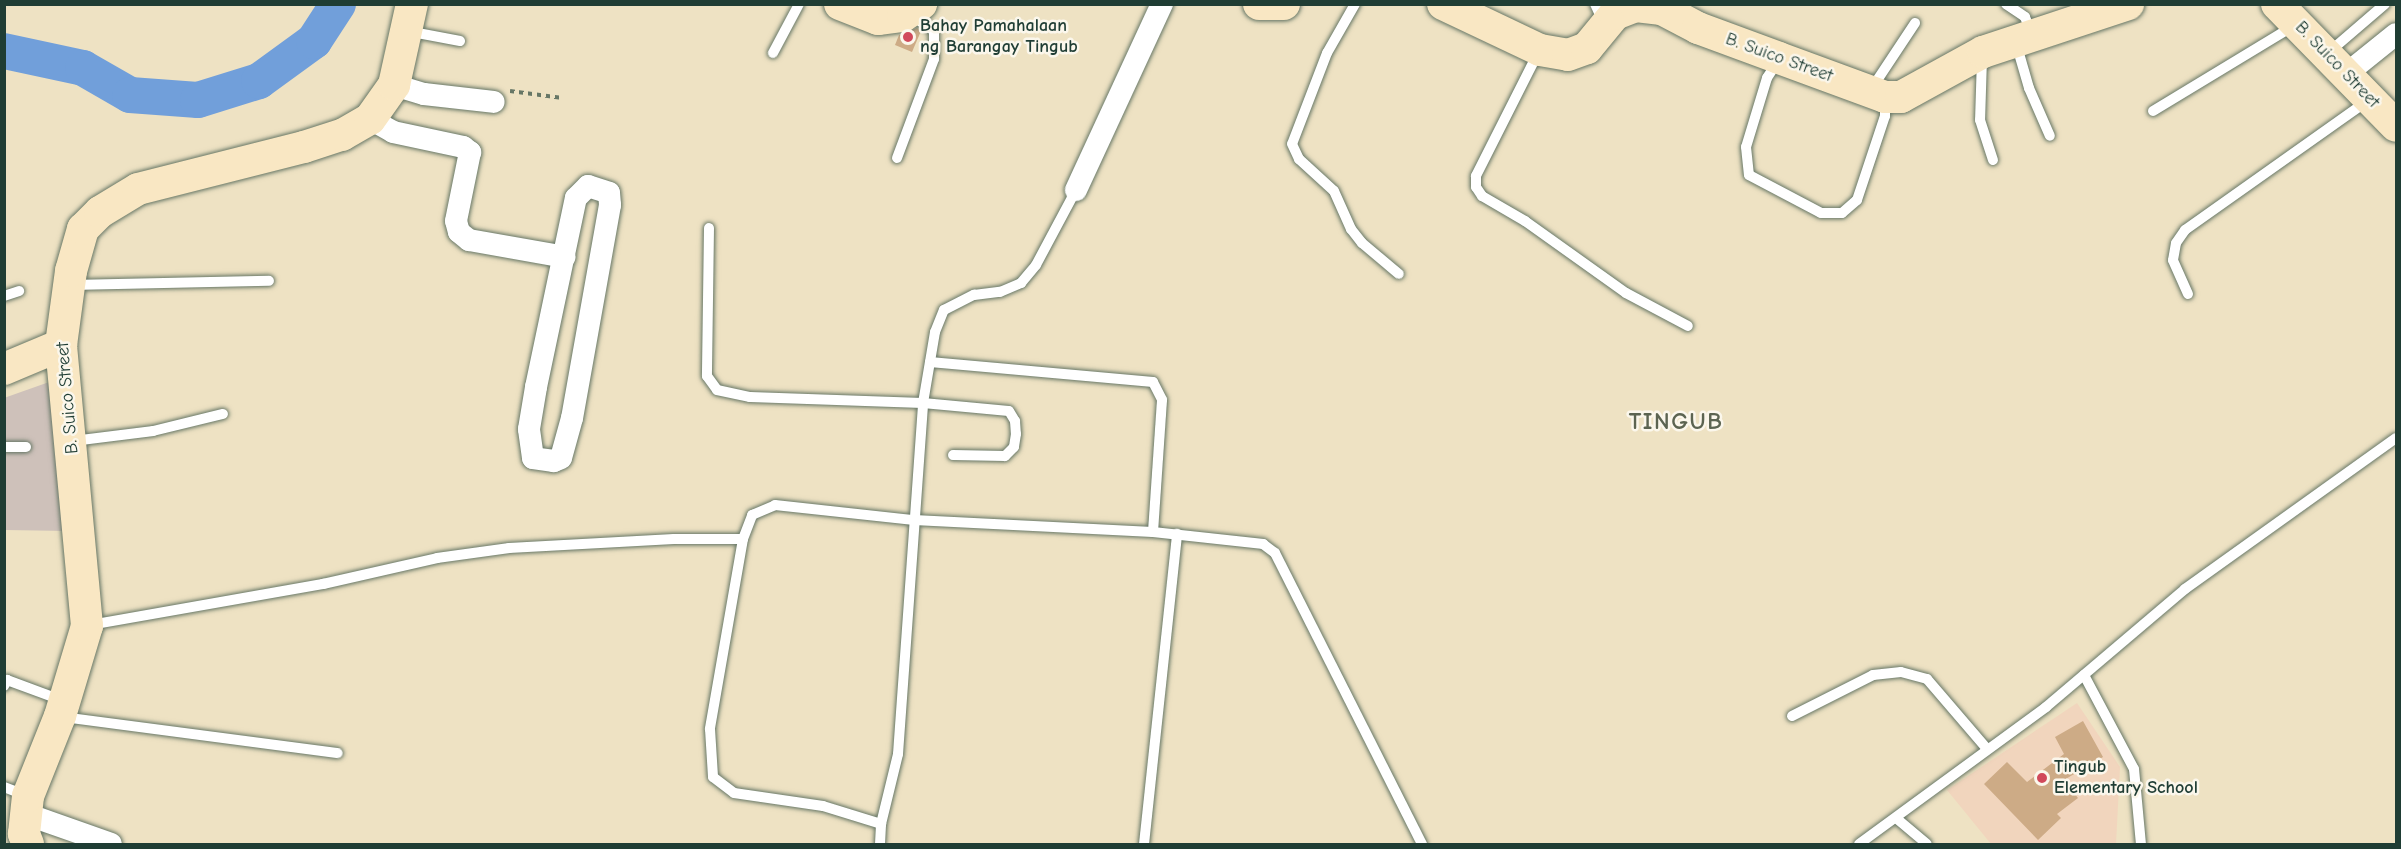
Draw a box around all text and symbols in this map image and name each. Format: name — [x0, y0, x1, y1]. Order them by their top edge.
place label: Bahay Pamahalaan ng Barangay Tingub — [920, 16, 1078, 58]
street label: B. Suico Street — [2290, 17, 2384, 113]
street label: B. Suico Street — [1722, 29, 1836, 87]
marker: Bahay Pamahalaan ng Barangay Tingub — [901, 30, 915, 44]
street label: B. Suico Street — [52, 341, 84, 455]
district label: TINGUB — [1629, 408, 1723, 436]
place label: Tingub Elementary School — [2054, 757, 2198, 800]
marker: Tingub Elementary School — [2035, 771, 2049, 785]

